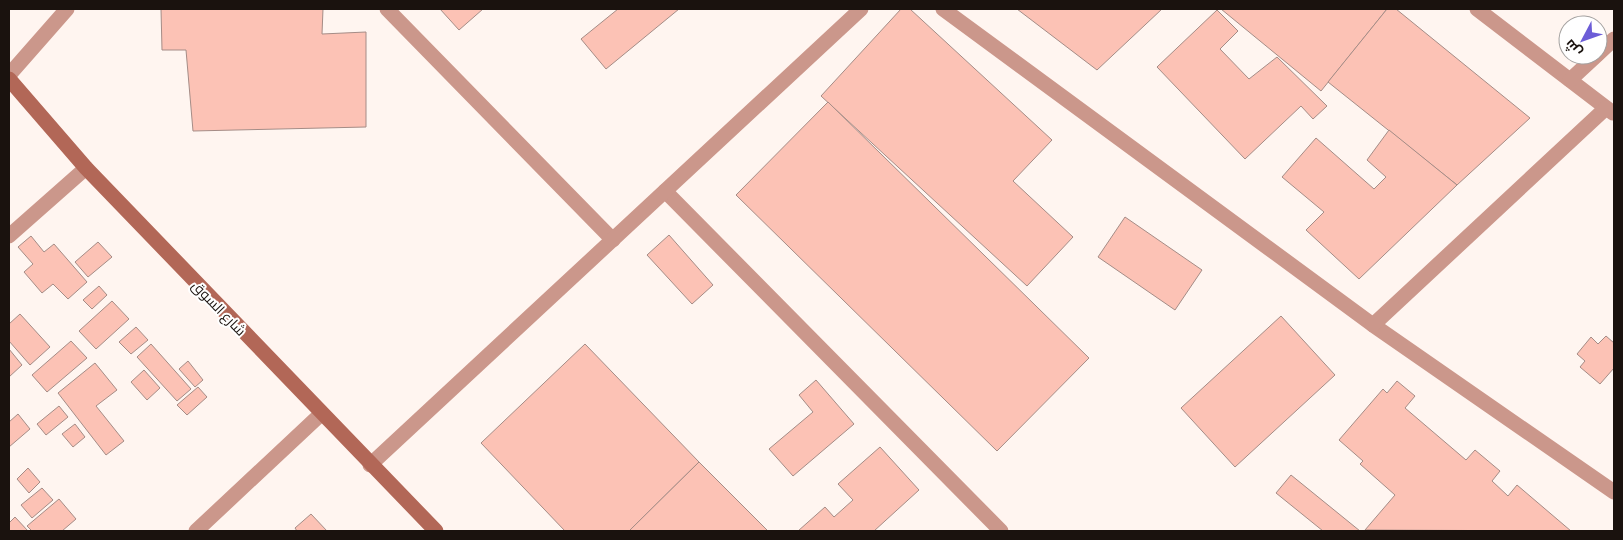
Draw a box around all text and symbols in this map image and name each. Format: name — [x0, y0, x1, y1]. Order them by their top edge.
north arrow — [1558, 15, 1608, 65]
text: ش — [1560, 36, 1586, 61]
street label: شارع السوق — [188, 276, 250, 340]

